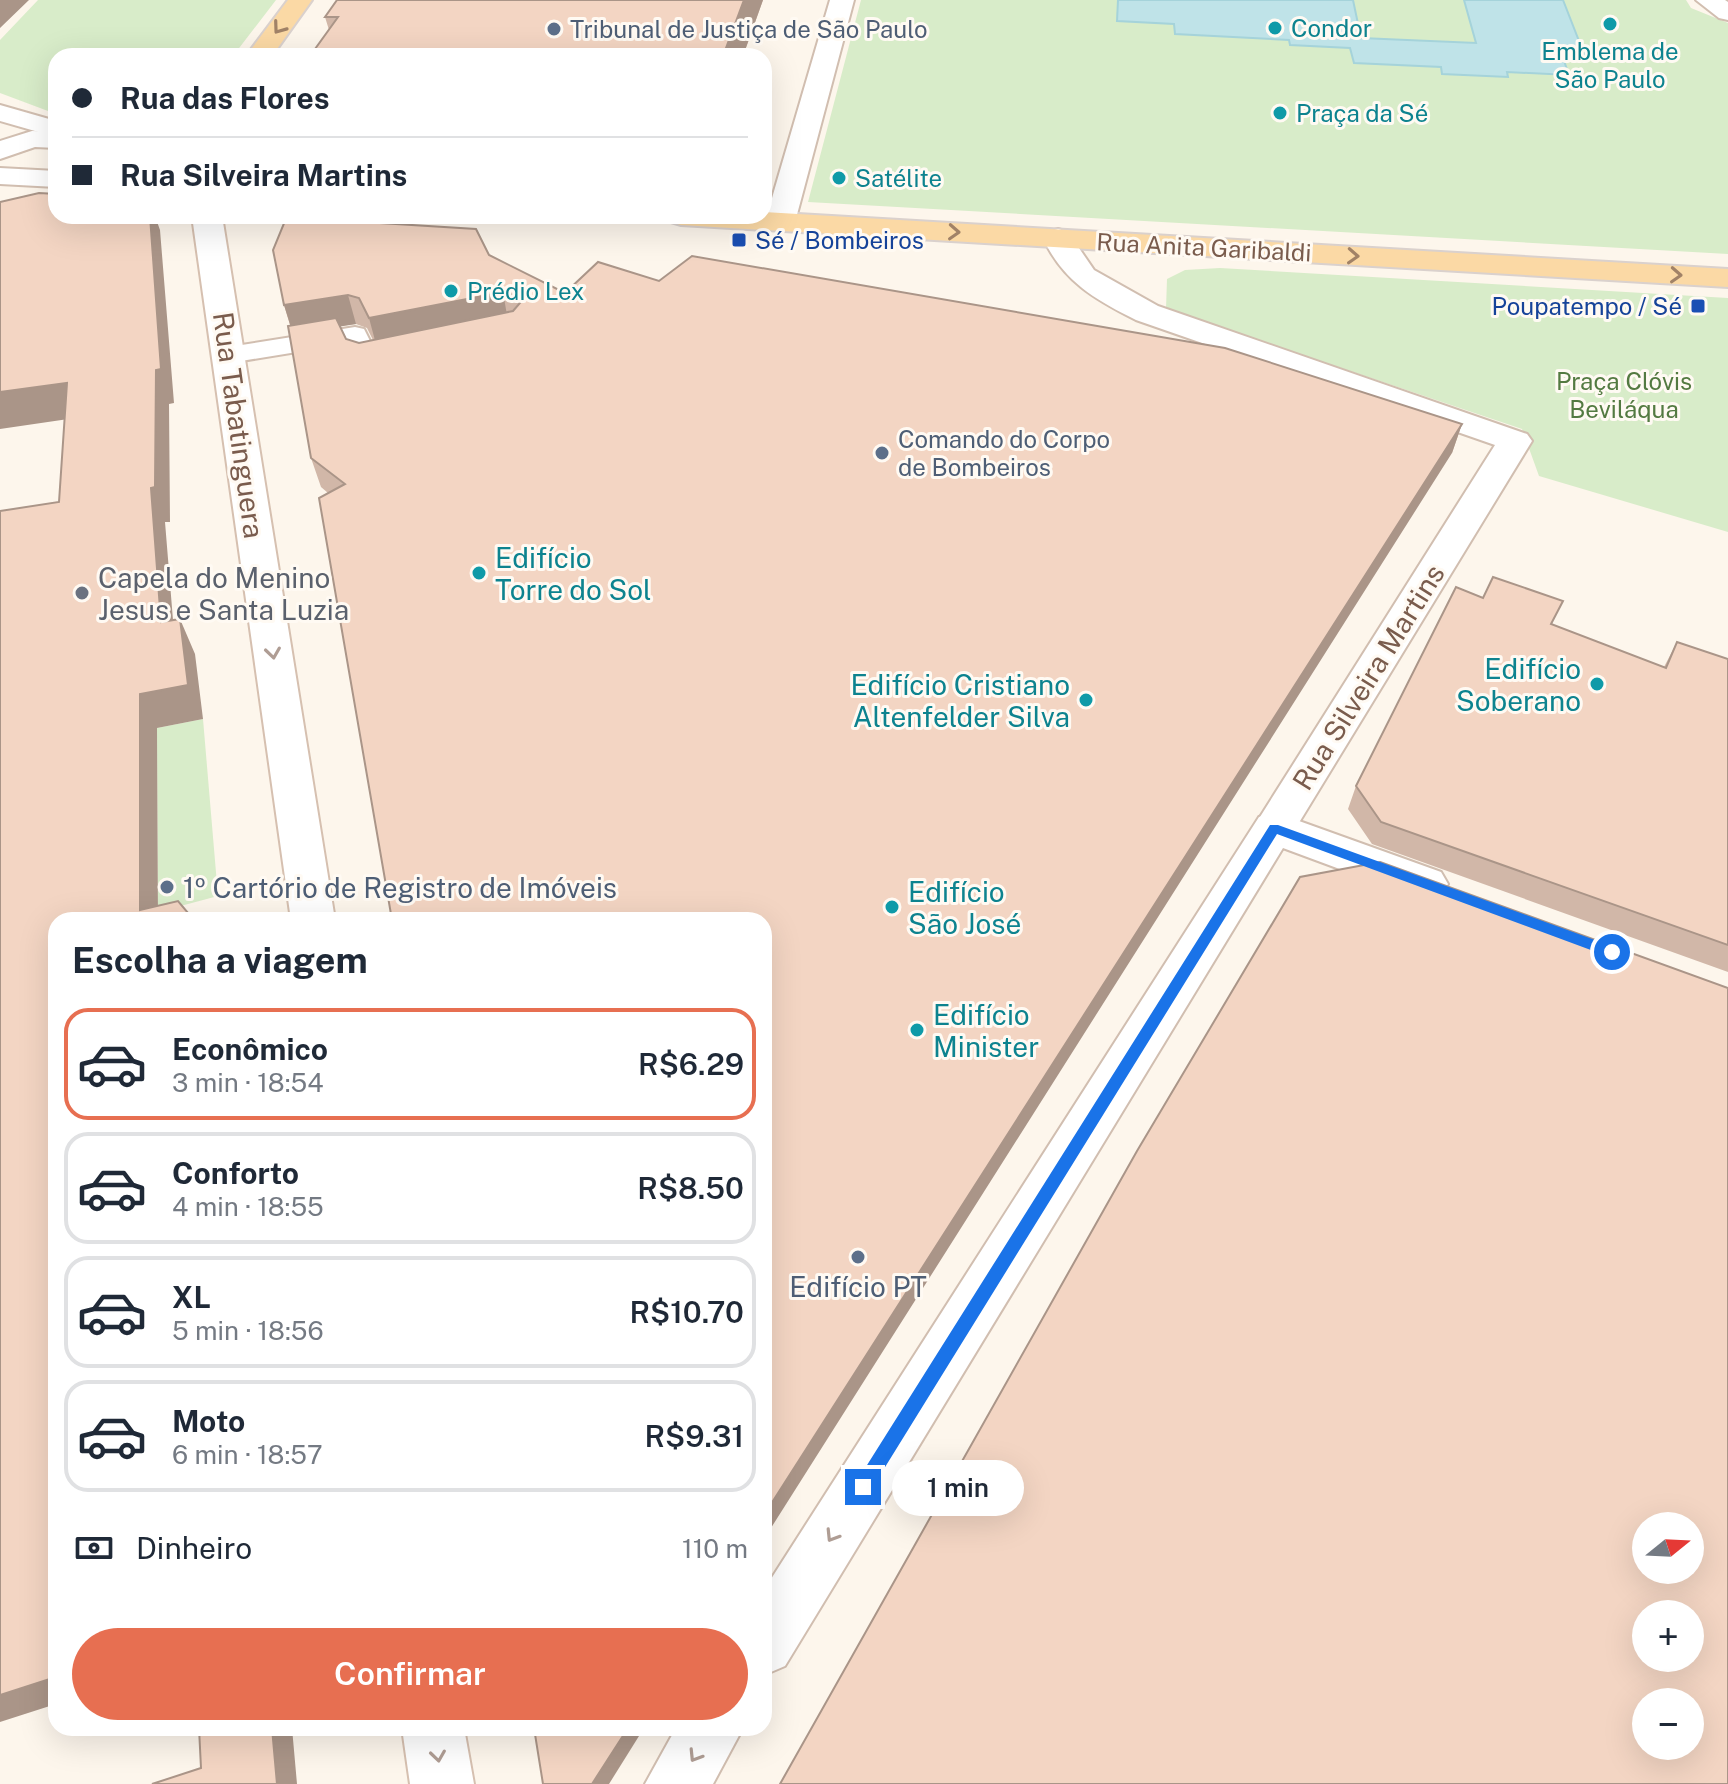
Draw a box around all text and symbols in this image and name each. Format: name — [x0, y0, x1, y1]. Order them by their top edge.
place label: Condor — [1291, 14, 1372, 42]
place label: Tribunal de Justiça de São Paulo — [570, 15, 928, 43]
marker: Emblema de São Paulo — [1601, 15, 1619, 33]
one-way arrow — [275, 19, 289, 34]
marker: Condor — [1266, 19, 1284, 37]
marker: Tribunal de Justiça de São Paulo — [545, 20, 563, 38]
place label: Emblema de São Paulo — [1541, 37, 1679, 93]
text: Rua das Flores — [120, 80, 330, 116]
place label: Praça da Sé — [1296, 99, 1428, 127]
marker: Praça da Sé — [1271, 104, 1289, 122]
text: Rua Silveira Martins — [120, 157, 407, 193]
place label: Satélite — [855, 164, 942, 192]
marker: Satélite — [830, 169, 848, 187]
one-way arrow — [948, 223, 961, 240]
place label: Sé / Bombeiros — [755, 226, 924, 254]
street label: Rua Anita Garibaldi — [1096, 227, 1312, 267]
marker: Sé / Bombeiros — [730, 231, 748, 249]
one-way arrow — [1347, 247, 1360, 264]
one-way arrow — [1670, 266, 1683, 283]
place label: Prédio Lex — [467, 277, 584, 305]
marker: Prédio Lex — [442, 282, 460, 300]
place label: Poupatempo / Sé — [1492, 292, 1682, 320]
marker: Poupatempo / Sé — [1689, 297, 1707, 315]
street label: Rua Tabatinguera — [207, 310, 271, 540]
park label: Praça Clóvis Beviláqua — [1556, 367, 1692, 423]
place label: Comando do Corpo de Bombeiros — [898, 425, 1110, 481]
marker: Comando do Corpo de Bombeiros — [873, 444, 891, 462]
place label: Edifício Torre do Sol — [495, 541, 652, 606]
street label: Rua Silveira Martins — [1285, 558, 1451, 796]
place label: Capela do Menino Jesus e Santa Luzia — [98, 561, 349, 626]
marker: Edifício Torre do Sol — [470, 564, 488, 582]
marker: Capela do Menino Jesus e Santa Luzia — [73, 584, 91, 602]
one-way arrow — [264, 646, 281, 660]
place label: Edifício Soberano — [1456, 652, 1581, 717]
place label: Edifício Cristiano Altenfelder Silva — [850, 668, 1070, 733]
marker: Edifício Soberano — [1588, 675, 1606, 693]
marker: Edifício Cristiano Altenfelder Silva — [1077, 691, 1095, 709]
place label: 1º Cartório de Registro de Imóveis — [183, 871, 617, 904]
place label: Edifício São José — [908, 875, 1021, 940]
marker: 1º Cartório de Registro de Imóveis — [158, 878, 176, 896]
marker: Edifício São José — [883, 898, 901, 916]
route start — [1594, 934, 1630, 970]
text: Escolha a viagem — [72, 939, 368, 981]
place label: Edifício Minister — [933, 998, 1039, 1063]
marker: Edifício Minister — [908, 1021, 926, 1039]
icon: car — [76, 1028, 148, 1100]
text: Econômico — [172, 1031, 328, 1067]
text: R$6.29 — [638, 1046, 744, 1082]
text: 3 min · 18:54 — [172, 1067, 324, 1098]
icon: car — [76, 1152, 148, 1224]
text: Conforto — [172, 1155, 299, 1191]
text: R$8.50 — [637, 1170, 744, 1206]
text: 4 min · 18:55 — [172, 1191, 324, 1222]
marker: Edifício PT — [849, 1248, 867, 1266]
place label: Edifício PT — [789, 1270, 927, 1303]
icon: car — [76, 1276, 148, 1348]
text: XL — [172, 1279, 211, 1315]
text: R$10.70 — [629, 1294, 744, 1330]
text: 5 min · 18:56 — [172, 1315, 324, 1346]
icon: car — [76, 1400, 148, 1472]
text: Moto — [172, 1403, 245, 1439]
text: R$9.31 — [644, 1418, 744, 1454]
text: 6 min · 18:57 — [172, 1439, 323, 1470]
callout: 1 min — [891, 1459, 1023, 1515]
route end — [845, 1469, 881, 1505]
text: 1 min — [927, 1472, 989, 1503]
north arrow — [1632, 1512, 1704, 1584]
map controls — [1632, 1512, 1704, 1760]
icon: cash — [72, 1526, 116, 1570]
one-way arrow — [827, 1527, 842, 1541]
text: Dinheiro — [136, 1530, 252, 1566]
text: 110 m — [682, 1533, 748, 1564]
button: + — [1632, 1600, 1704, 1672]
button: Confirmar — [72, 1628, 748, 1720]
button: − — [1632, 1688, 1704, 1760]
one-way arrow — [689, 1747, 704, 1762]
one-way arrow — [428, 1749, 445, 1763]

